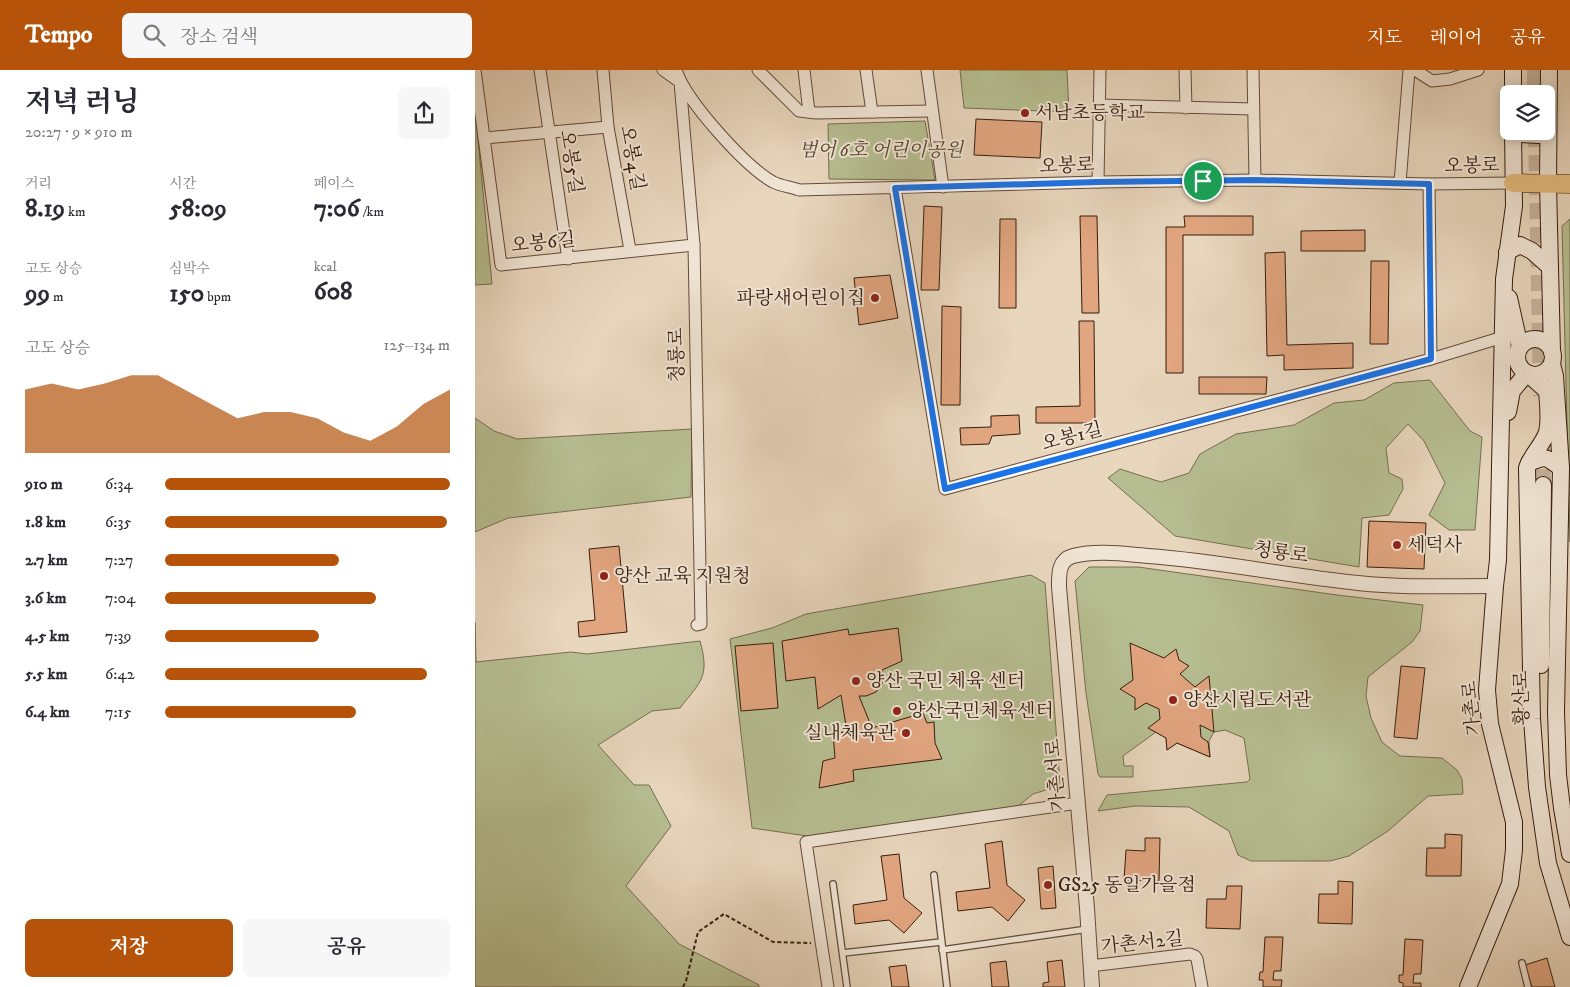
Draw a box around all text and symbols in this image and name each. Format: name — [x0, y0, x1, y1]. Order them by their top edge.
search box — [122, 13, 472, 58]
text: Tempo — [25, 20, 92, 50]
icon: search — [140, 21, 168, 49]
text: 장소 검색 — [180, 26, 258, 49]
text: 지도 — [1367, 27, 1402, 49]
text: 레이어 — [1430, 27, 1482, 49]
text: 공유 — [1510, 27, 1545, 49]
text: 저녁 러닝 — [25, 85, 139, 120]
map controls — [1500, 85, 1555, 140]
button: layers — [1500, 85, 1555, 140]
button: share — [398, 87, 450, 139]
place label: 서남초등학교 — [1035, 102, 1145, 125]
marker: 서남초등학교 — [1019, 107, 1031, 119]
text: 20:27 · 9 × 910 m — [25, 122, 133, 142]
street label: 오봉4길 — [615, 123, 649, 193]
street label: 오봉5길 — [555, 128, 587, 196]
park label: 범어 6호 어린이공원 — [799, 139, 965, 162]
street label: 오봉로 — [1039, 154, 1095, 178]
street label: 오봉로 — [1444, 154, 1500, 178]
pin — [1182, 160, 1224, 202]
icon: arrive — [1189, 167, 1217, 195]
text: 거리 — [25, 175, 52, 193]
text: 시간 — [169, 175, 196, 193]
text: 페이스 — [314, 175, 354, 193]
text: 8.19 — [25, 193, 65, 224]
text: 58:09 — [169, 193, 227, 224]
text: 7:06 — [314, 193, 360, 224]
text: km — [65, 203, 85, 221]
text: /km — [360, 203, 384, 221]
street label: 오봉6길 — [509, 228, 577, 258]
text: kcal — [314, 258, 337, 276]
text: 고도 상승 — [25, 260, 82, 278]
text: 심박수 — [169, 260, 210, 278]
text: 608 — [314, 276, 353, 307]
text: 99 — [25, 278, 50, 309]
text: 150 — [169, 278, 204, 309]
place label: 파랑새어린이집 — [737, 287, 865, 310]
text: m — [50, 288, 63, 306]
text: bpm — [204, 288, 231, 306]
marker: 파랑새어린이집 — [869, 292, 881, 304]
street label: 청룡로 — [665, 327, 689, 383]
text: 125–134 m — [383, 335, 450, 355]
text: 고도 상승 — [25, 338, 90, 358]
street label: 오봉1길 — [1039, 418, 1105, 456]
text: 910 m — [25, 474, 63, 494]
text: 6:34 — [105, 474, 133, 494]
text: 1.8 km — [25, 512, 66, 532]
text: 6:35 — [105, 512, 131, 532]
place label: 세덕사 — [1407, 534, 1463, 557]
street label: 청룡로 — [1252, 538, 1310, 568]
marker: 세덕사 — [1391, 539, 1403, 551]
text: 2.7 km — [25, 550, 68, 570]
text: 7:27 — [105, 550, 134, 570]
place label: 양산 교육 지원청 — [614, 565, 751, 588]
marker: 양산 교육 지원청 — [598, 570, 610, 582]
text: 3.6 km — [25, 588, 66, 608]
text: 7:04 — [105, 588, 135, 608]
text: 4.5 km — [25, 626, 70, 646]
text: 7:39 — [105, 626, 132, 646]
text: 5.5 km — [25, 664, 67, 684]
text: 6:42 — [105, 664, 135, 684]
place label: 양산 국민 체육 센터 — [866, 670, 1025, 693]
street label: 황산로 — [1510, 670, 1534, 726]
marker: 양산 국민 체육 센터 — [850, 675, 862, 687]
street label: 가촌로 — [1458, 680, 1486, 736]
place label: 양산시립도서관 — [1183, 689, 1312, 712]
marker: 양산시립도서관 — [1167, 694, 1179, 706]
place label: 양산국민체육센터 — [907, 700, 1054, 723]
text: 6.4 km — [25, 702, 70, 722]
text: 7:15 — [105, 702, 131, 722]
marker: 양산국민체육센터 — [891, 705, 903, 717]
place label: 실내체육관 — [804, 722, 897, 745]
marker: 실내체육관 — [900, 727, 912, 739]
street label: 가촌서로 — [1041, 737, 1071, 813]
place label: GS25 동일가을점 — [1058, 874, 1196, 897]
marker: GS25 동일가을점 — [1042, 879, 1054, 891]
button: 저장 — [25, 919, 233, 977]
button: 공유 — [243, 919, 450, 977]
street label: 가촌서2길 — [1100, 927, 1184, 959]

